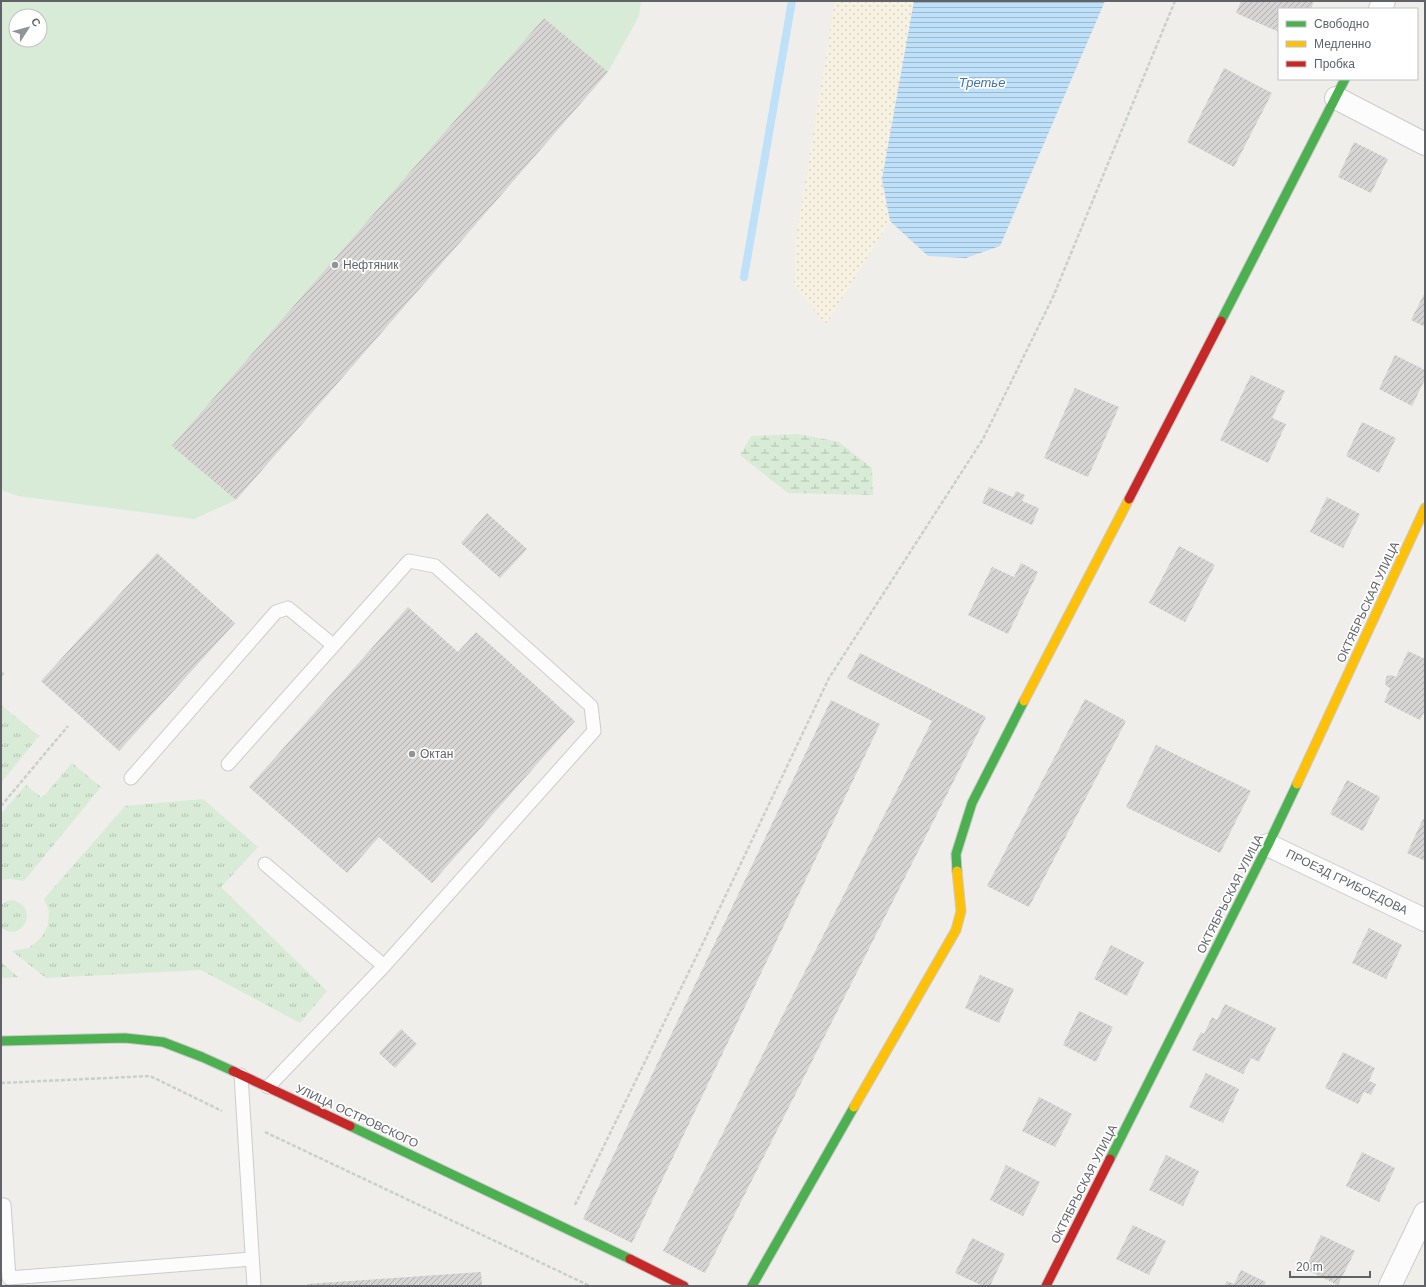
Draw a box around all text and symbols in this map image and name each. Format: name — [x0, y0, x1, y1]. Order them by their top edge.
north arrow — [8, 8, 48, 48]
legend — [1278, 8, 1418, 80]
text: С — [29, 15, 43, 29]
text: Свободно — [1314, 17, 1369, 31]
text: Медленно — [1314, 37, 1371, 51]
text: Пробка — [1314, 57, 1355, 71]
water label: Третье — [959, 75, 1005, 90]
place label: Нефтяник — [343, 258, 399, 272]
marker: Нефтяник — [330, 260, 340, 270]
street label: ОКТЯБРЬСКАЯ УЛИЦА — [1334, 539, 1402, 665]
place label: Октан — [420, 747, 453, 761]
marker: Октан — [407, 749, 417, 759]
street label: ОКТЯБРЬСКАЯ УЛИЦА — [1194, 832, 1266, 956]
street label: ПРОЕЗД ГРИБОЕДОВА — [1284, 846, 1410, 918]
street label: УЛИЦА ОСТРОВСКОГО — [294, 1081, 420, 1151]
street label: ОКТЯБРЬСКАЯ УЛИЦА — [1048, 1122, 1120, 1246]
scale bar — [1290, 1253, 1370, 1279]
text: 20 m — [1296, 1260, 1323, 1274]

